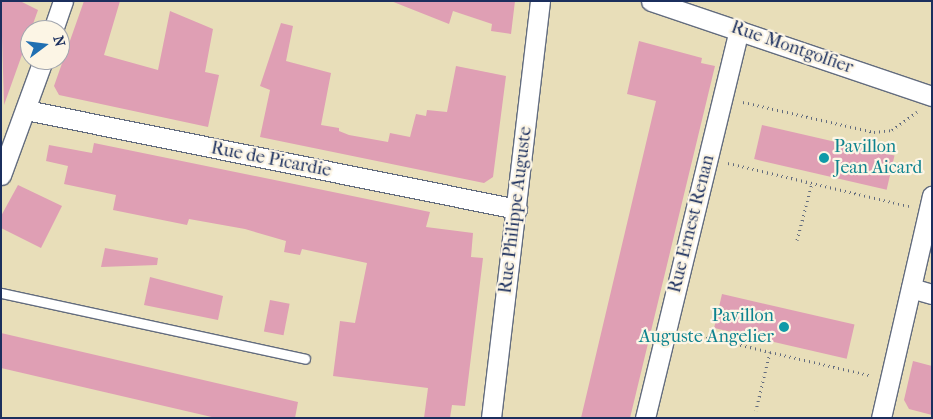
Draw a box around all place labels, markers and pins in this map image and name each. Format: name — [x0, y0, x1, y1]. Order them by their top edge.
place label: Pavillon Jean Aicard — [834, 137, 922, 180]
marker: Pavillon Jean Aicard — [818, 152, 830, 164]
place label: Pavillon Auguste Angelier — [639, 306, 774, 348]
marker: Pavillon Auguste Angelier — [778, 321, 790, 333]

